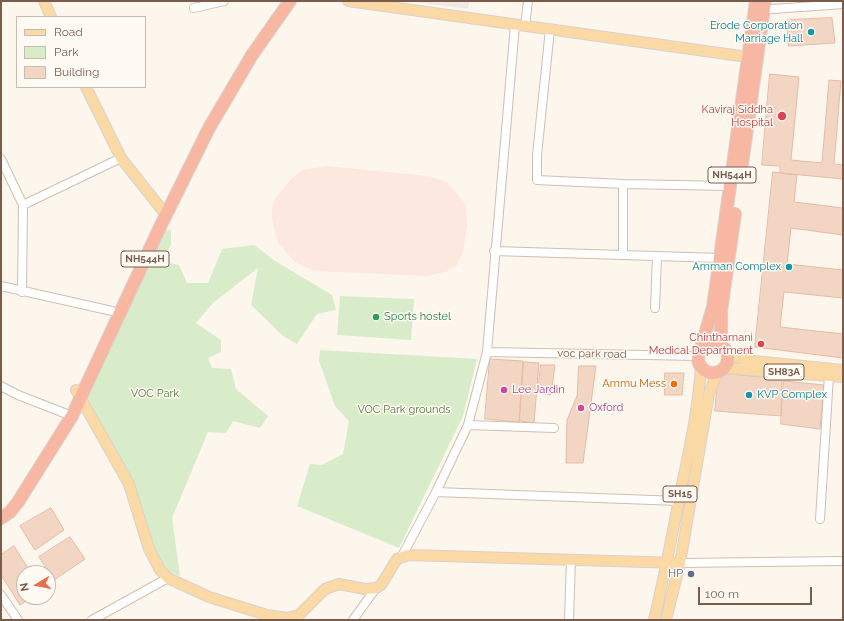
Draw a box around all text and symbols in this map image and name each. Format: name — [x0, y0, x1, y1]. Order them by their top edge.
legend — [16, 16, 146, 88]
place label: Erode Corporation Marriage Hall — [710, 19, 803, 45]
text: Road — [54, 25, 83, 39]
marker: Erode Corporation Marriage Hall — [806, 27, 816, 37]
text: Park — [54, 45, 79, 59]
text: Building — [54, 65, 100, 79]
place label: Kaviraj Siddha Hospital — [702, 103, 773, 129]
marker: Kaviraj Siddha Hospital — [776, 110, 788, 122]
road number: NH544H — [708, 167, 756, 183]
road number: NH544H — [121, 251, 169, 267]
place label: Amman Complex — [692, 260, 781, 274]
marker: Amman Complex — [784, 262, 794, 272]
place label: Sports hostel — [384, 310, 451, 324]
marker: Sports hostel — [371, 312, 381, 322]
place label: Chinthamani Medical Department — [649, 331, 753, 357]
marker: Chinthamani Medical Department — [756, 339, 766, 349]
street label: voc park road — [557, 347, 627, 361]
road number: SH83A — [764, 364, 804, 380]
place label: Ammu Mess — [602, 377, 666, 391]
marker: Ammu Mess — [669, 379, 679, 389]
place label: Lee Jardin — [512, 383, 565, 397]
marker: Lee Jardin — [499, 385, 509, 395]
park label: VOC Park — [131, 387, 179, 401]
place label: KVP Complex — [757, 388, 827, 402]
marker: KVP Complex — [744, 390, 754, 400]
place label: Oxford — [589, 401, 623, 415]
park label: VOC Park grounds — [357, 403, 451, 417]
marker: Oxford — [576, 403, 586, 413]
road number: SH15 — [663, 486, 697, 502]
north arrow — [16, 565, 56, 605]
place label: HP — [668, 567, 683, 581]
marker: HP — [686, 569, 696, 579]
scale bar — [700, 579, 814, 605]
text: N — [18, 582, 32, 592]
text: 100 m — [705, 587, 739, 601]

